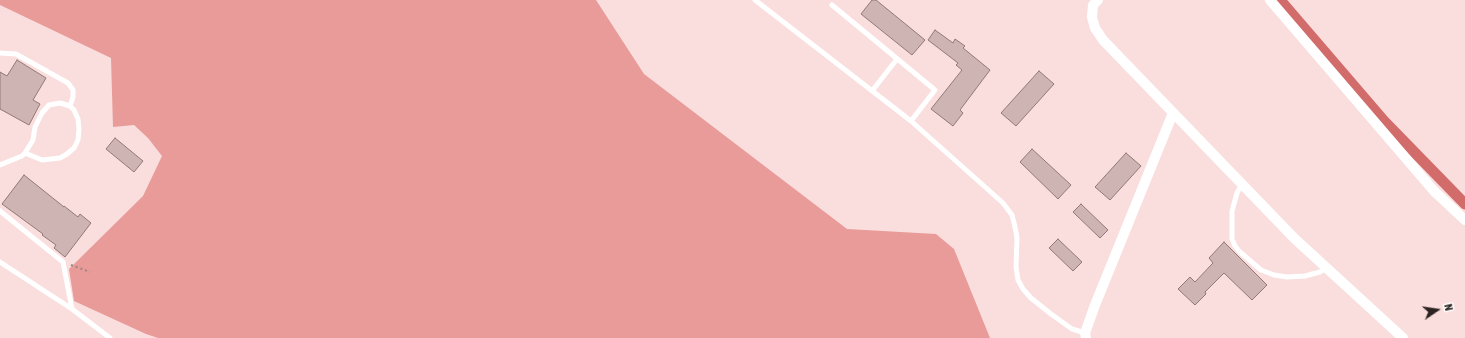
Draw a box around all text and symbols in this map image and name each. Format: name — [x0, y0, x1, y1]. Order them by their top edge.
north arrow — [1417, 290, 1457, 330]
text: N — [1442, 303, 1455, 312]

